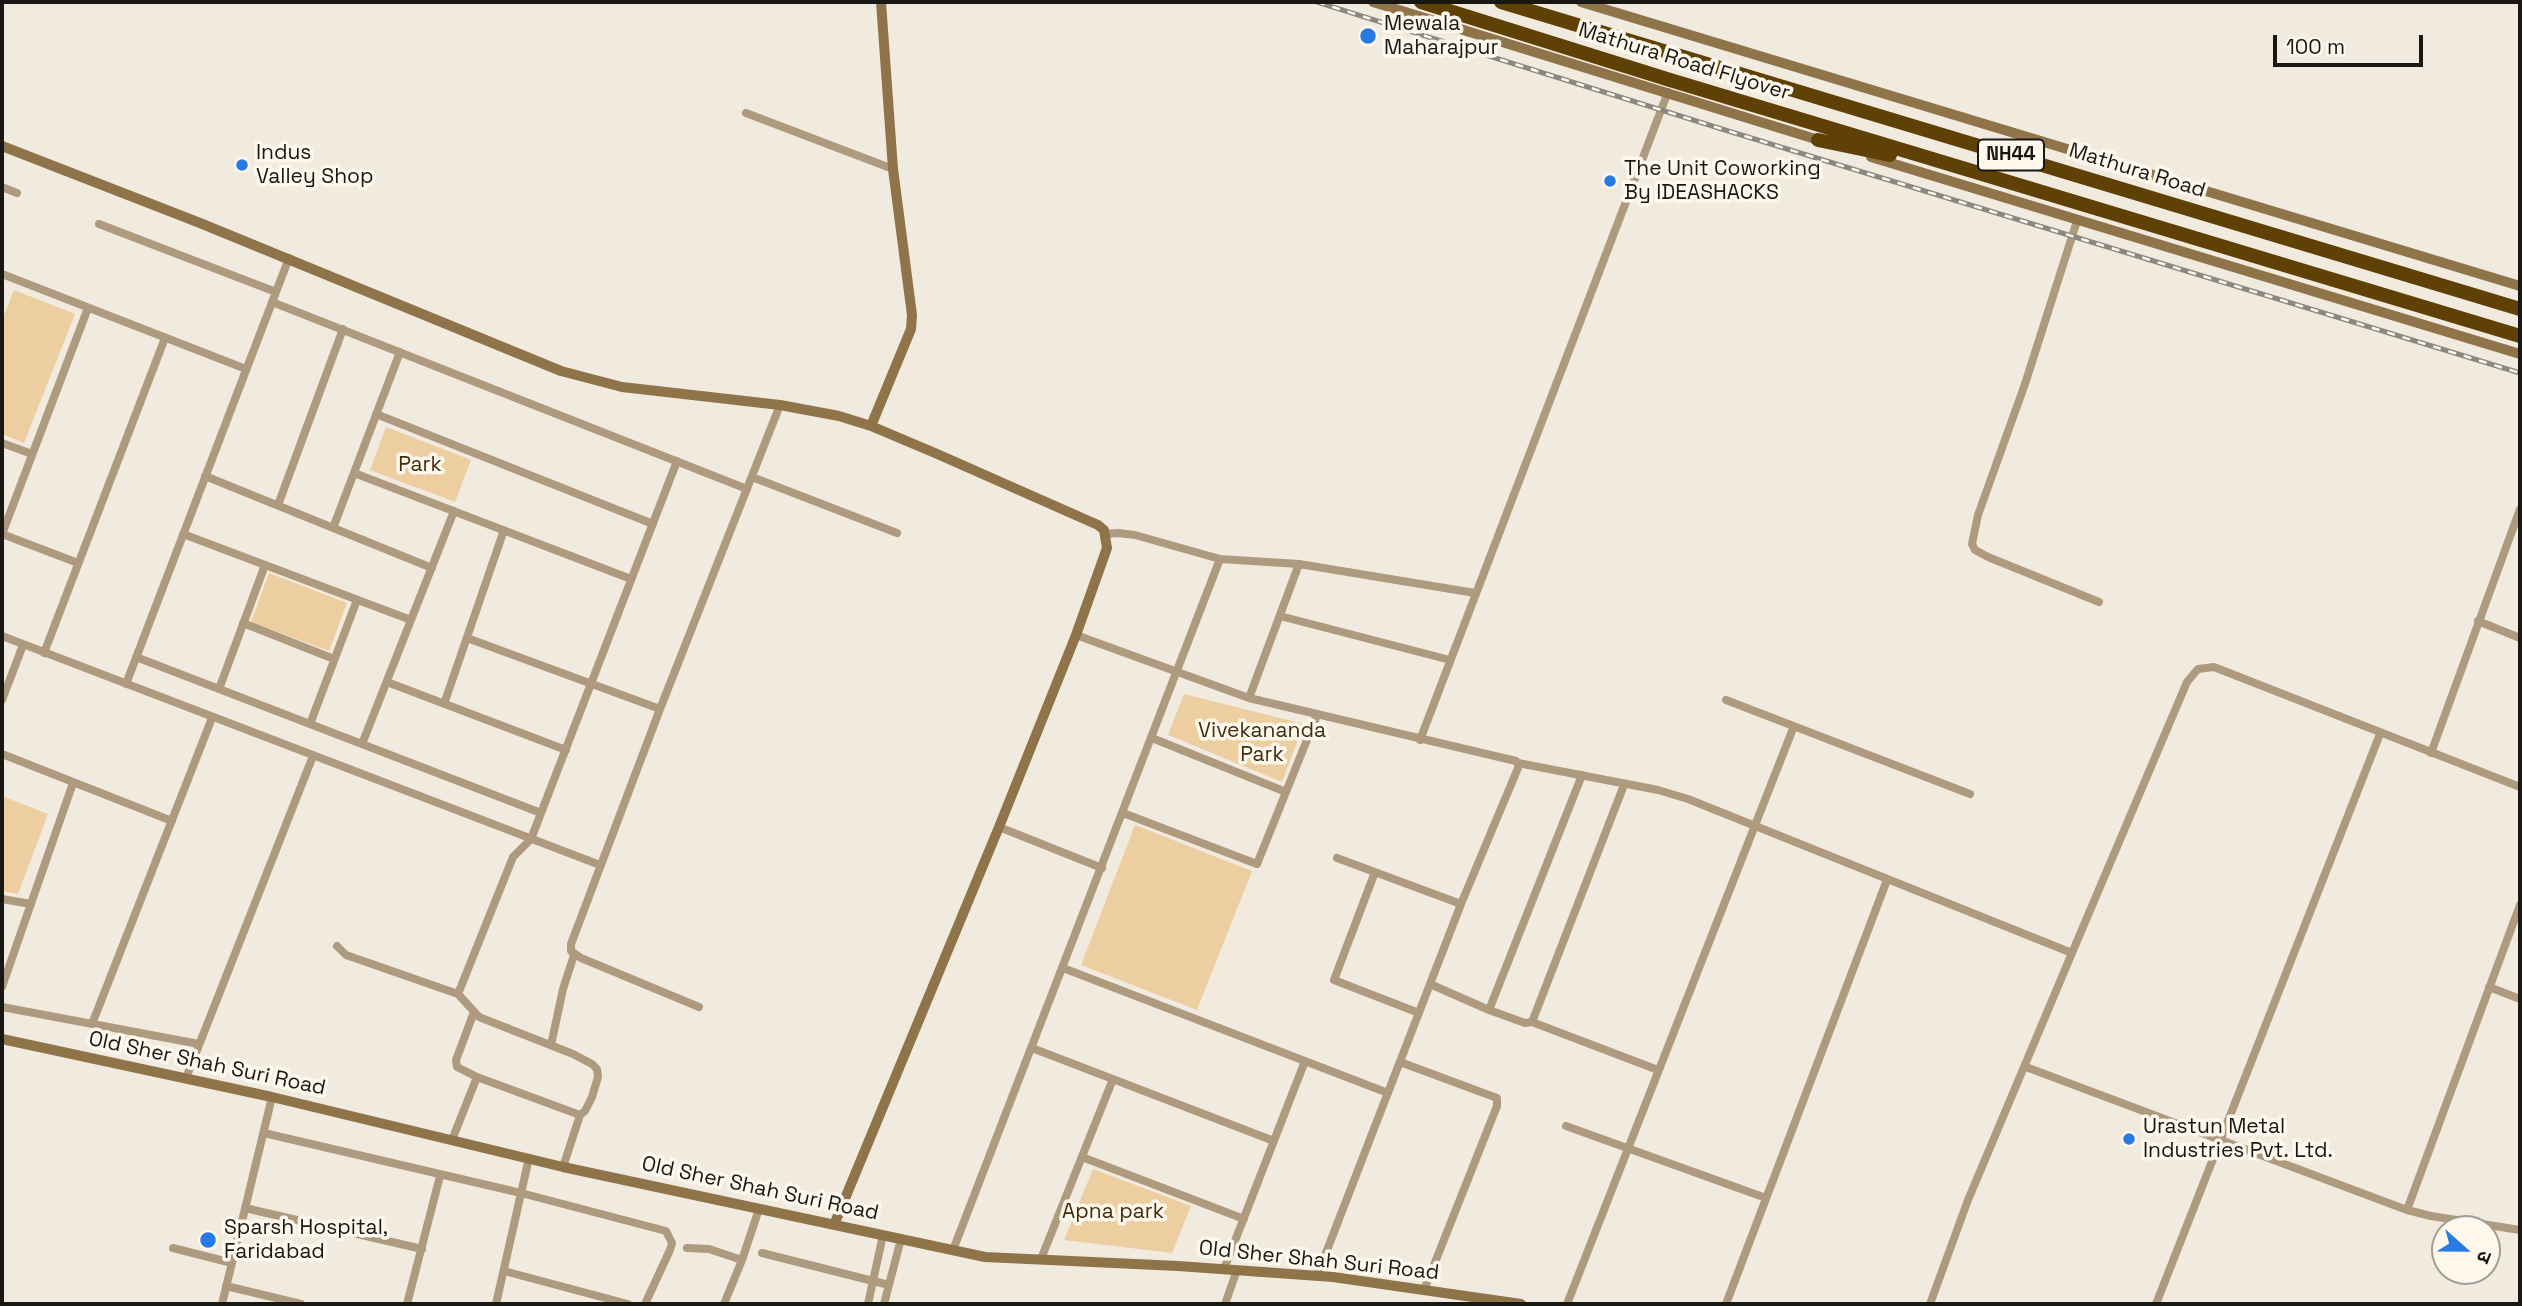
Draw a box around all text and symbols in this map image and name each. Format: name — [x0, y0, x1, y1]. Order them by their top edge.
place label: Mewala Maharajpur — [1384, 11, 1498, 61]
street label: Mathura Road Flyover — [1575, 18, 1793, 106]
scale bar — [2277, 21, 2428, 65]
marker: Mewala Maharajpur — [1358, 26, 1378, 46]
text: 100 m — [2286, 33, 2345, 60]
street label: Mathura Road — [2066, 138, 2208, 204]
place label: Indus Valley Shop — [256, 140, 374, 190]
road number: NH44 — [1978, 140, 2044, 170]
place label: The Unit Coworking By IDEASHACKS — [1624, 156, 1821, 206]
marker: Indus Valley Shop — [234, 157, 250, 173]
marker: The Unit Coworking By IDEASHACKS — [1602, 173, 1618, 189]
park label: Park — [398, 452, 442, 478]
park label: Vivekananda Park — [1198, 718, 1326, 768]
street label: Old Sher Shah Suri Road — [86, 1027, 328, 1101]
place label: Urastun Metal Industries Pvt. Ltd. — [2143, 1114, 2333, 1164]
marker: Urastun Metal Industries Pvt. Ltd. — [2121, 1131, 2137, 1147]
street label: Old Sher Shah Suri Road — [639, 1152, 881, 1226]
park label: Apna park — [1062, 1199, 1164, 1225]
place label: Sparsh Hospital, Faridabad — [224, 1215, 388, 1265]
north arrow — [2431, 1215, 2501, 1285]
marker: Sparsh Hospital, Faridabad — [198, 1230, 218, 1250]
street label: Old Sher Shah Suri Road — [1198, 1236, 1440, 1286]
text: उ — [2471, 1247, 2498, 1267]

